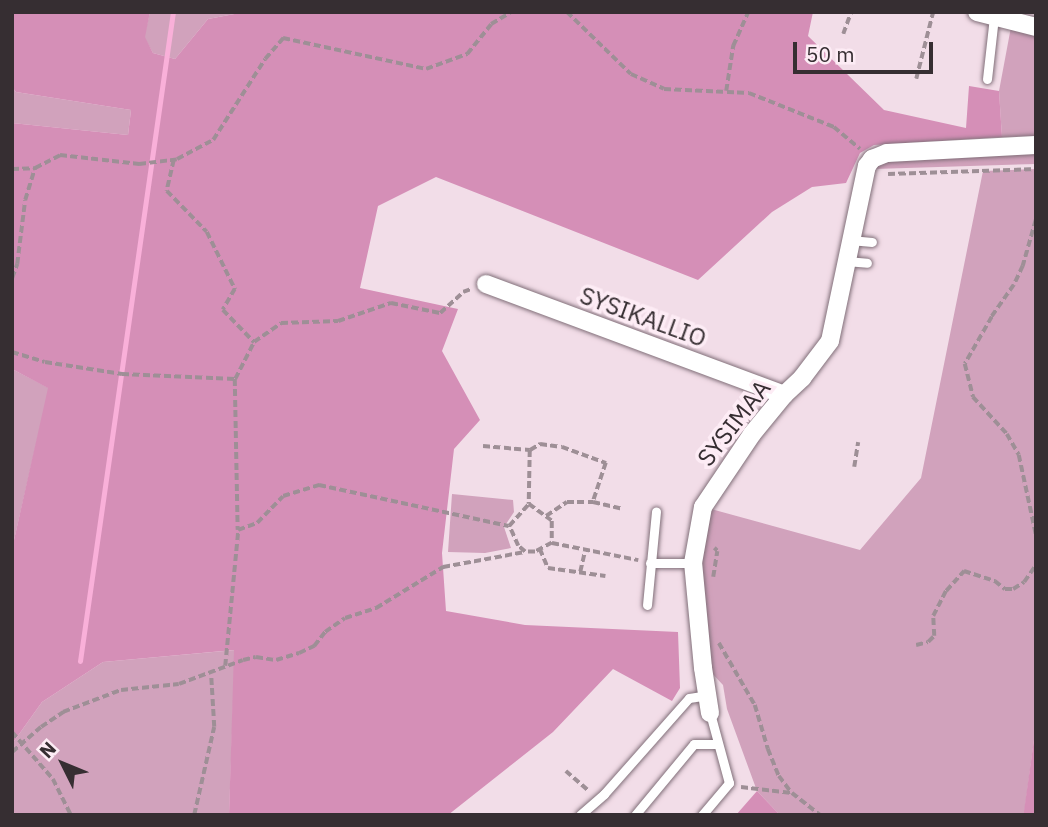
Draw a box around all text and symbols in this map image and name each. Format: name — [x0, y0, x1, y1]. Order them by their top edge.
scale bar — [796, 28, 936, 72]
text: 50 m — [806, 40, 855, 68]
street label: SYSIKALLIO — [576, 281, 710, 353]
street label: SYSIMAA — [691, 374, 777, 472]
north arrow — [28, 729, 98, 799]
text: N — [34, 736, 61, 763]

